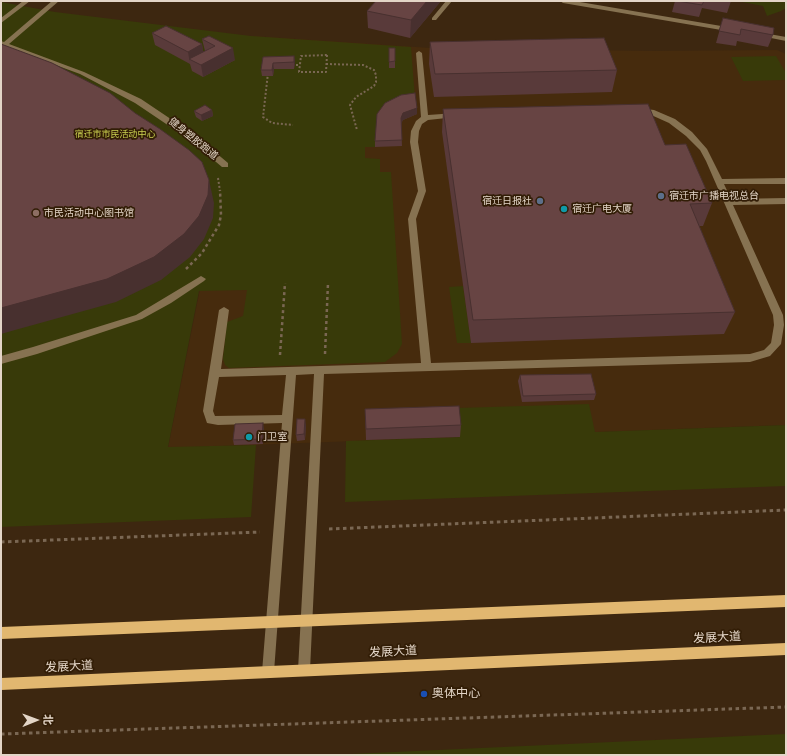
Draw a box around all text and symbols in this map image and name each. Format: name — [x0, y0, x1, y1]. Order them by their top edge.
street label: 健身塑胶跑道 — [166, 115, 220, 163]
park label: 宿迁市市民活动中心 — [75, 130, 155, 140]
place label: 宿迁市广播电视总台 — [669, 190, 759, 202]
marker: 宿迁市广播电视总台 — [656, 191, 666, 201]
place label: 宿迁日报社 — [482, 195, 532, 207]
marker: 宿迁日报社 — [535, 196, 545, 206]
place label: 宿迁广电大厦 — [572, 203, 632, 215]
marker: 宿迁广电大厦 — [559, 204, 569, 214]
place label: 市民活动中心图书馆 — [44, 207, 134, 219]
marker: 市民活动中心图书馆 — [31, 208, 41, 218]
place label: 门卫室 — [257, 431, 287, 443]
marker: 门卫室 — [244, 432, 254, 442]
street label: 发展大道 — [693, 630, 741, 646]
street label: 发展大道 — [369, 644, 417, 660]
street label: 发展大道 — [45, 659, 93, 675]
place label: 奥体中心 — [432, 687, 480, 701]
marker: 奥体中心 — [419, 689, 429, 699]
north arrow — [16, 700, 56, 740]
text: 北 — [42, 714, 54, 725]

